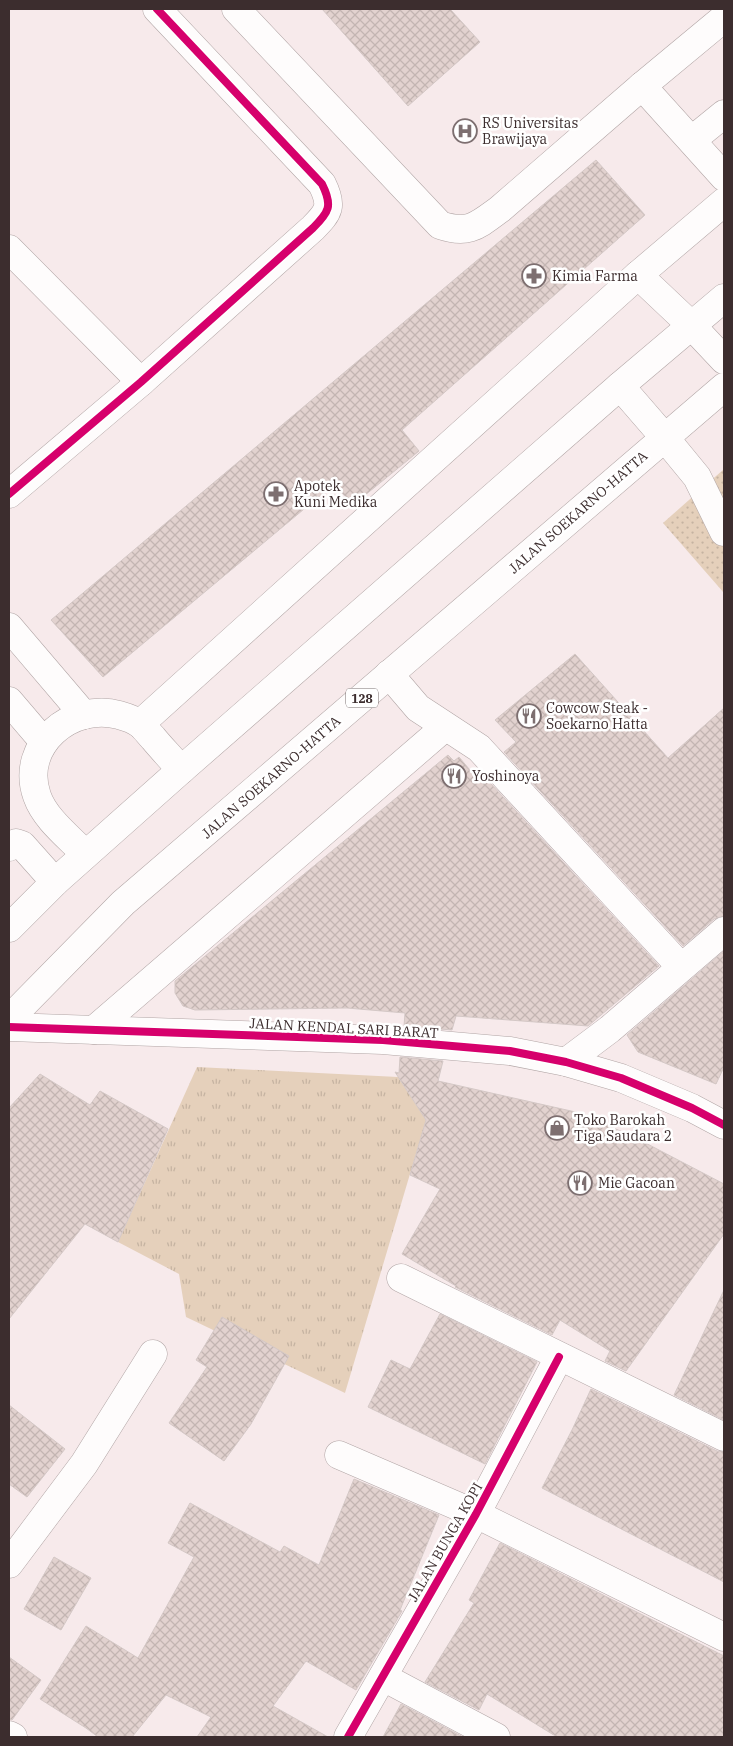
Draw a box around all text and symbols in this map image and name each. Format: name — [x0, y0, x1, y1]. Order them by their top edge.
place label: RS Universitas Brawijaya — [482, 114, 578, 148]
hospital icon: RS Universitas Brawijaya — [452, 118, 478, 144]
pharmacy icon: Kimia Farma — [521, 263, 547, 289]
place label: Kimia Farma — [552, 267, 638, 285]
street label: JALAN SOEKARNO-HATTA — [505, 447, 651, 577]
place label: Apotek Kuni Medika — [294, 477, 378, 511]
pharmacy icon: Apotek Kuni Medika — [263, 481, 289, 507]
road number: 128 — [346, 688, 378, 708]
place label: Cowcow Steak - Soekarno Hatta — [546, 699, 648, 733]
restaurant icon: Cowcow Steak - Soekarno Hatta — [516, 703, 542, 729]
street label: JALAN SOEKARNO-HATTA — [198, 712, 344, 842]
restaurant icon: Yoshinoya — [441, 763, 467, 789]
place label: Yoshinoya — [472, 767, 540, 785]
street label: JALAN KENDAL SARI BARAT — [249, 1014, 439, 1042]
place label: Toko Barokah Tiga Saudara 2 — [574, 1111, 672, 1145]
shop icon: Toko Barokah Tiga Saudara 2 — [544, 1115, 570, 1141]
restaurant icon: Mie Gacoan — [567, 1170, 593, 1196]
place label: Mie Gacoan — [598, 1174, 675, 1192]
street label: JALAN BUNGA KOPI — [404, 1479, 486, 1605]

